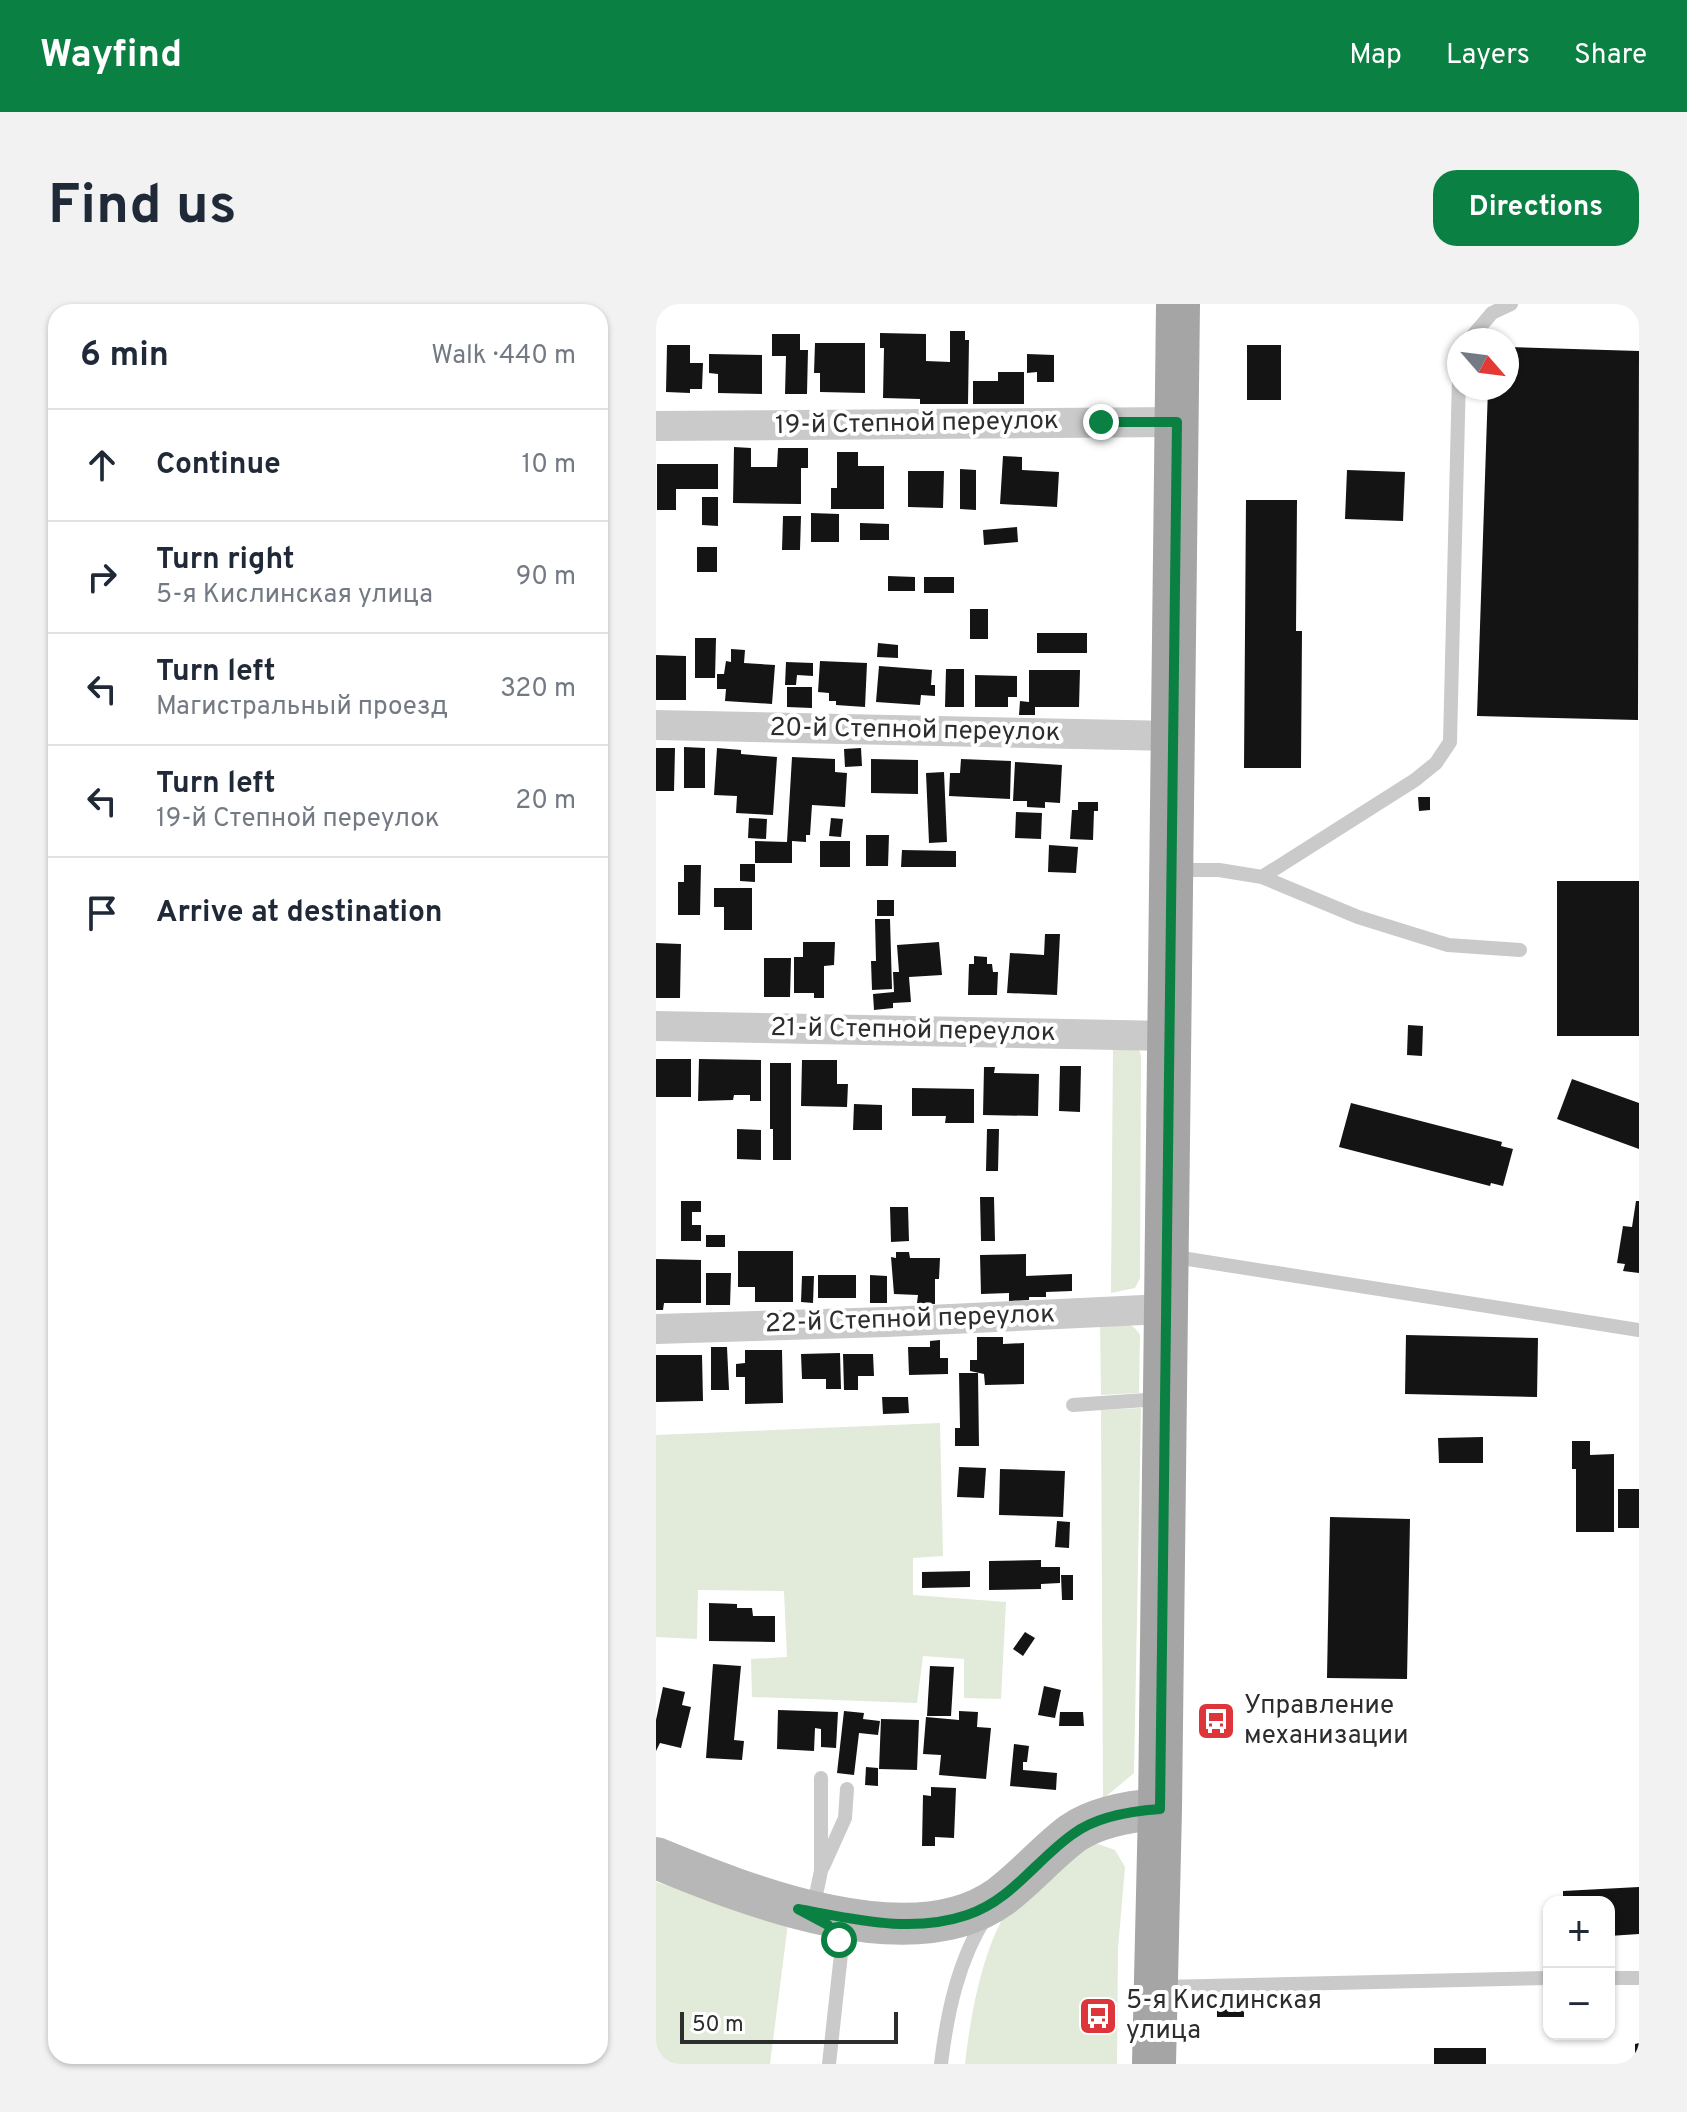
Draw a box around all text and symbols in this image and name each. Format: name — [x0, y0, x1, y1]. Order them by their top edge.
text: Wayfind — [40, 32, 182, 81]
text: Map — [1349, 38, 1402, 74]
text: Layers — [1446, 38, 1530, 74]
text: Share — [1574, 38, 1647, 74]
button: Directions — [1433, 170, 1639, 246]
text: Find us — [48, 173, 237, 243]
north arrow — [1447, 328, 1519, 400]
text: 6 min — [80, 335, 169, 378]
text: Walk · 440 m — [431, 340, 576, 373]
route end — [1083, 404, 1119, 440]
street label: 19-й Степной переулок — [775, 405, 1059, 443]
icon: ahead — [80, 443, 124, 487]
text: Continue — [156, 447, 281, 484]
text: 10 m — [521, 449, 576, 482]
text: Turn right — [156, 542, 294, 579]
icon: right — [80, 555, 124, 599]
text: 90 m — [516, 561, 576, 594]
text: 5-я Кислинская улица — [156, 579, 433, 612]
text: Turn left — [156, 654, 276, 691]
icon: left — [80, 667, 124, 711]
text: 320 m — [500, 673, 576, 706]
text: Магистральный проезд — [156, 691, 448, 724]
street label: 20-й Степной переулок — [769, 712, 1061, 750]
text: Turn left — [156, 766, 276, 803]
icon: left — [80, 779, 124, 823]
text: 20 m — [515, 785, 576, 818]
text: 19-й Степной переулок — [156, 803, 440, 836]
icon: arrive — [80, 891, 124, 935]
text: Arrive at destination — [156, 895, 442, 932]
street label: 21-й Степной переулок — [770, 1012, 1056, 1050]
street label: 22-й Степной переулок — [764, 1298, 1056, 1342]
place label: Управление механизации — [1244, 1690, 1408, 1753]
bus stop icon: Управление механизации — [1195, 1700, 1237, 1742]
map controls — [1543, 1896, 1615, 2040]
button: + — [1543, 1896, 1615, 1968]
route start — [821, 1922, 857, 1958]
button: − — [1543, 1968, 1615, 2040]
place label: 5-я Кислинская улица — [1126, 1985, 1322, 2048]
bus stop icon: 5-я Кислинская улица — [1077, 1995, 1119, 2037]
scale bar — [680, 2008, 898, 2044]
text: 50 m — [692, 2012, 744, 2039]

